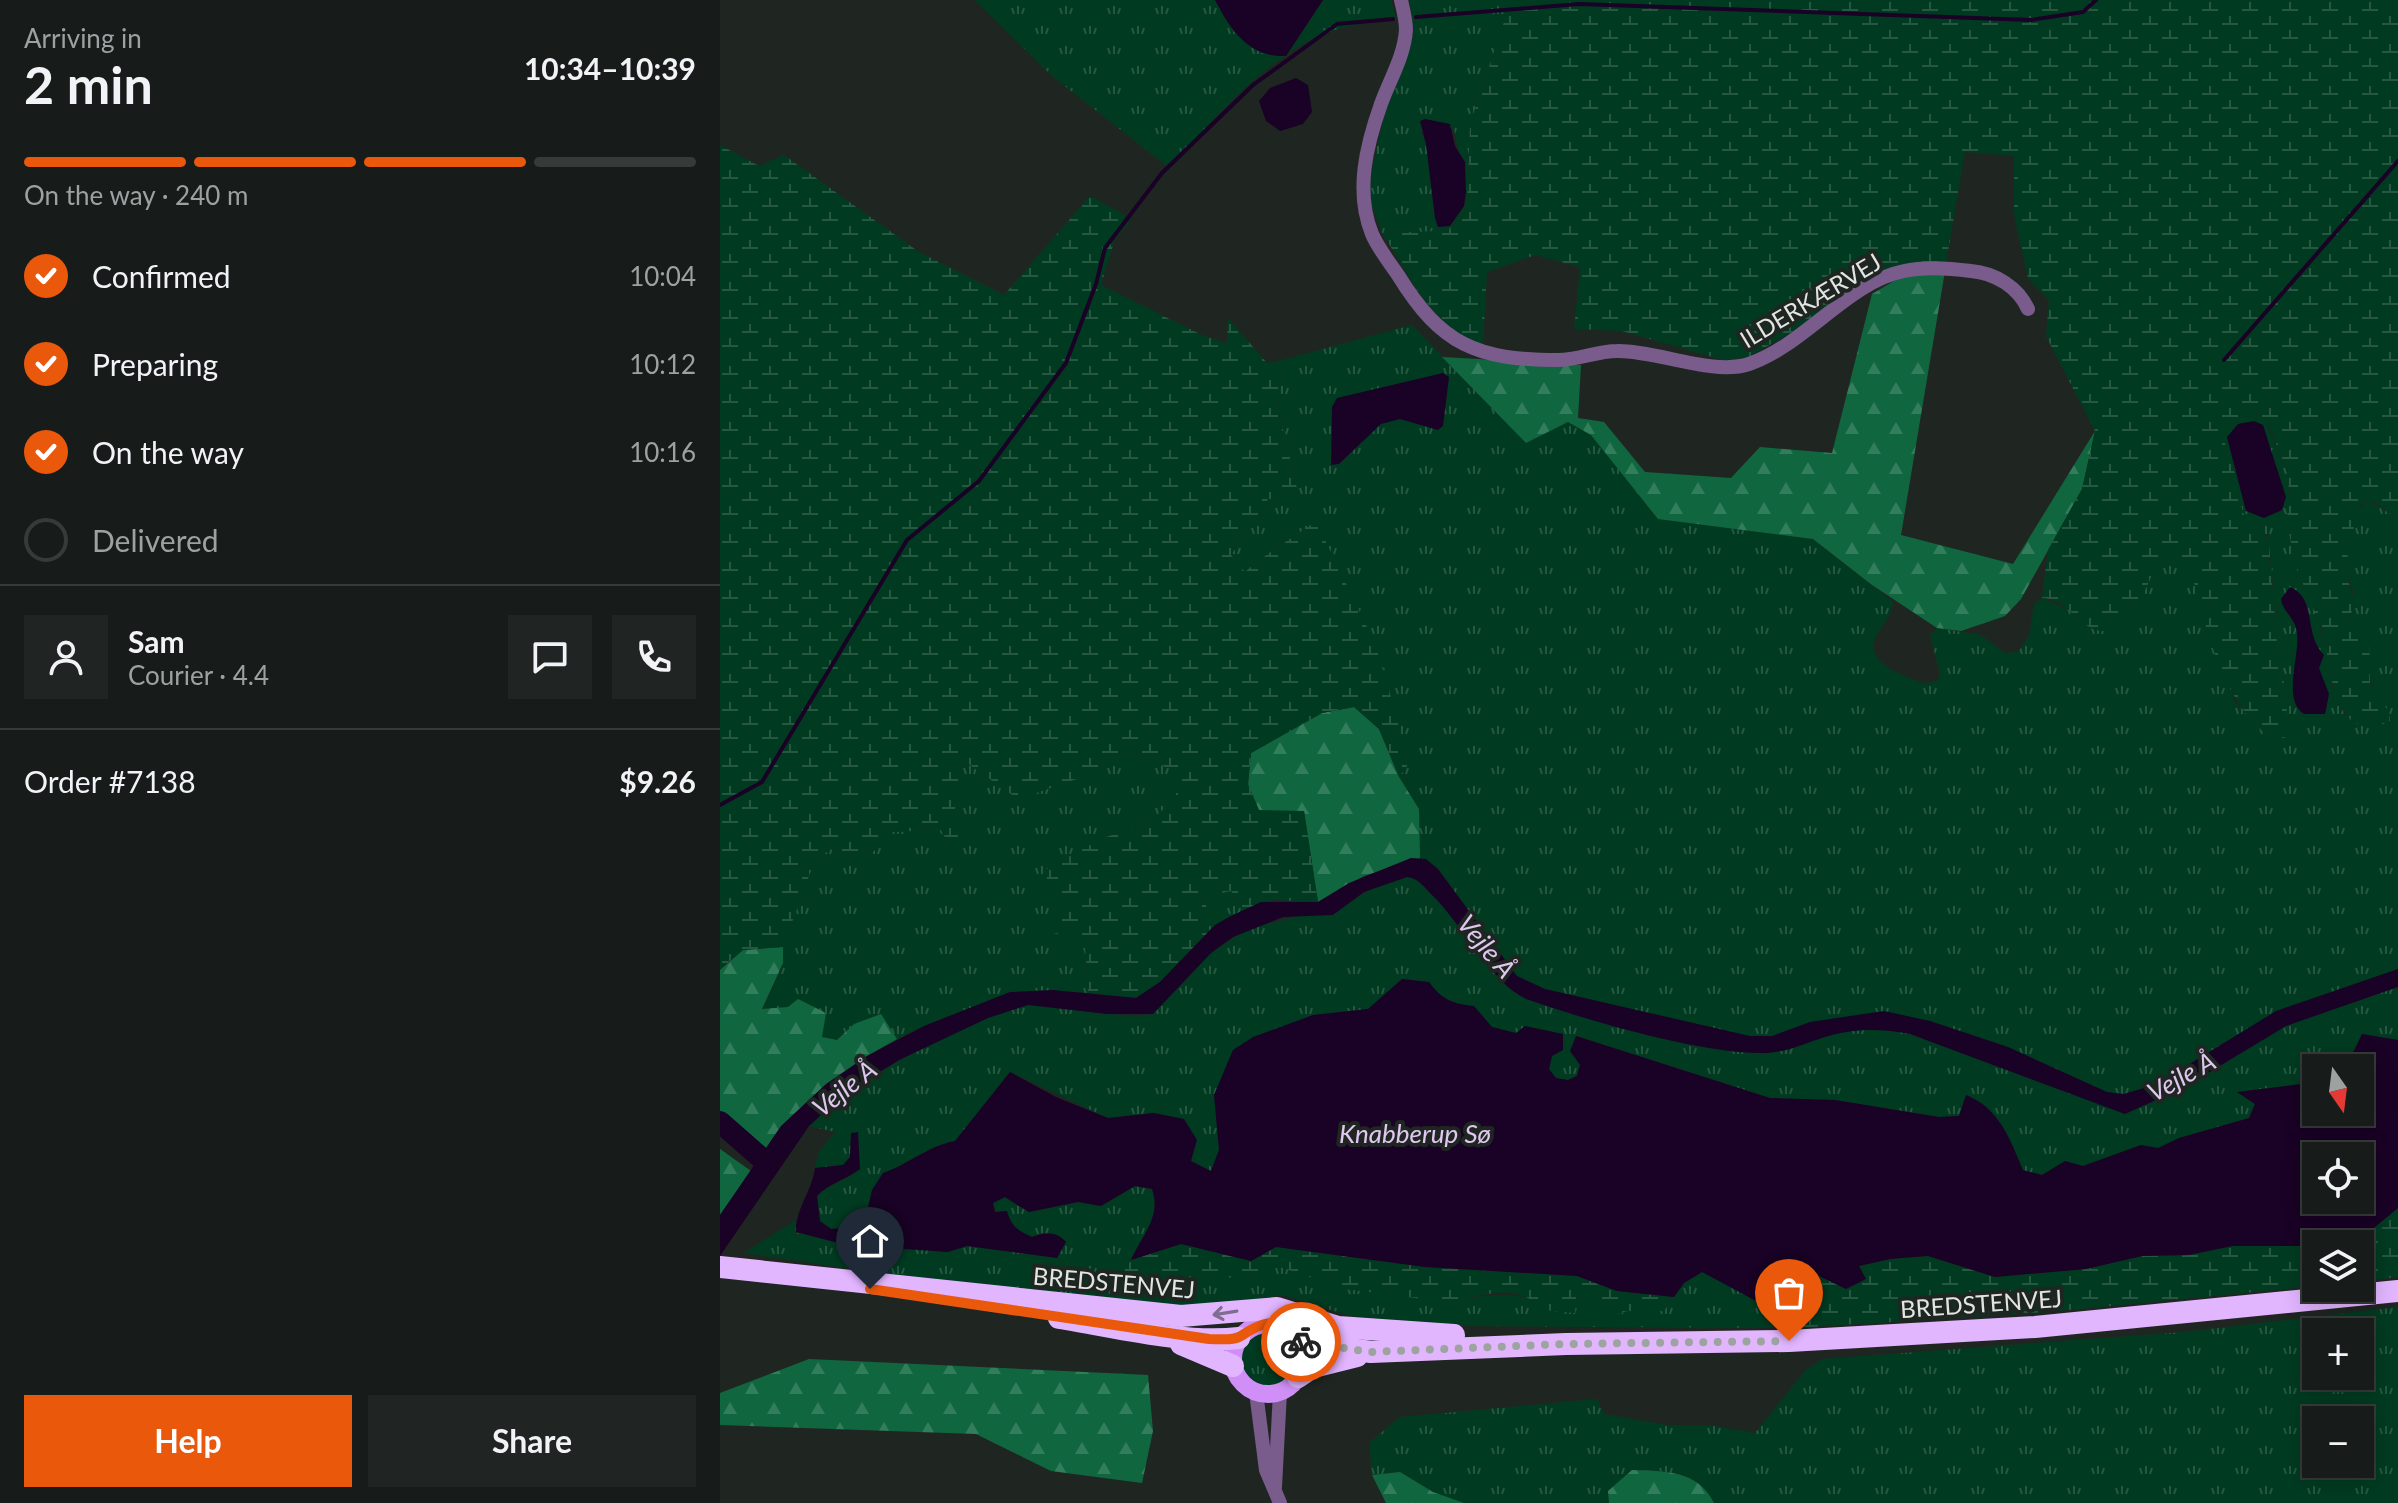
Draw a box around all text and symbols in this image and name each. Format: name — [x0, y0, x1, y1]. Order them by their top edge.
text: Arriving in — [24, 22, 142, 54]
text: 10:34–10:39 — [524, 50, 696, 86]
text: 2 min — [24, 53, 153, 115]
text: On the way · 240 m — [24, 179, 248, 211]
street label: ILDERKÆRVEJ — [1734, 247, 1886, 353]
icon: check — [24, 254, 68, 298]
text: Confirmed — [92, 258, 231, 294]
text: 10:04 — [629, 260, 696, 292]
icon: check — [24, 342, 68, 386]
text: Preparing — [92, 346, 218, 382]
text: 10:12 — [629, 348, 696, 380]
icon: check — [24, 430, 68, 474]
text: On the way — [92, 434, 244, 470]
text: 10:16 — [629, 436, 696, 468]
text: Delivered — [92, 522, 219, 558]
button: person — [24, 615, 108, 699]
button: chat — [508, 615, 592, 699]
button: phone — [612, 615, 696, 699]
text: Sam — [128, 623, 185, 659]
text: Courier · 4.4 — [128, 659, 269, 691]
text: Order #7138 — [24, 763, 196, 799]
text: $9.26 — [619, 763, 696, 799]
water label: Vejle Å — [1451, 908, 1523, 984]
water label: Vejle Å — [2141, 1044, 2221, 1108]
water label: Vejle Å — [805, 1053, 883, 1123]
north arrow — [2302, 1054, 2374, 1126]
map controls — [2302, 1054, 2374, 1478]
water label: Knabberup Sø — [1339, 1117, 1491, 1149]
button: locate — [2302, 1142, 2374, 1214]
pin — [836, 1207, 904, 1289]
icon: home — [848, 1219, 892, 1263]
button: layers — [2302, 1230, 2374, 1302]
pin — [1755, 1259, 1823, 1341]
street label: BREDSTENVEJ — [1032, 1260, 1196, 1304]
icon: bag — [1767, 1271, 1811, 1315]
street label: BREDSTENVEJ — [1899, 1283, 2063, 1323]
courier — [1261, 1302, 1341, 1382]
one-way arrow — [1213, 1307, 1238, 1322]
button: + — [2302, 1318, 2374, 1390]
icon: bike — [1279, 1320, 1323, 1364]
button: Help — [24, 1395, 352, 1487]
button: Share — [368, 1395, 696, 1487]
button: − — [2302, 1406, 2374, 1478]

